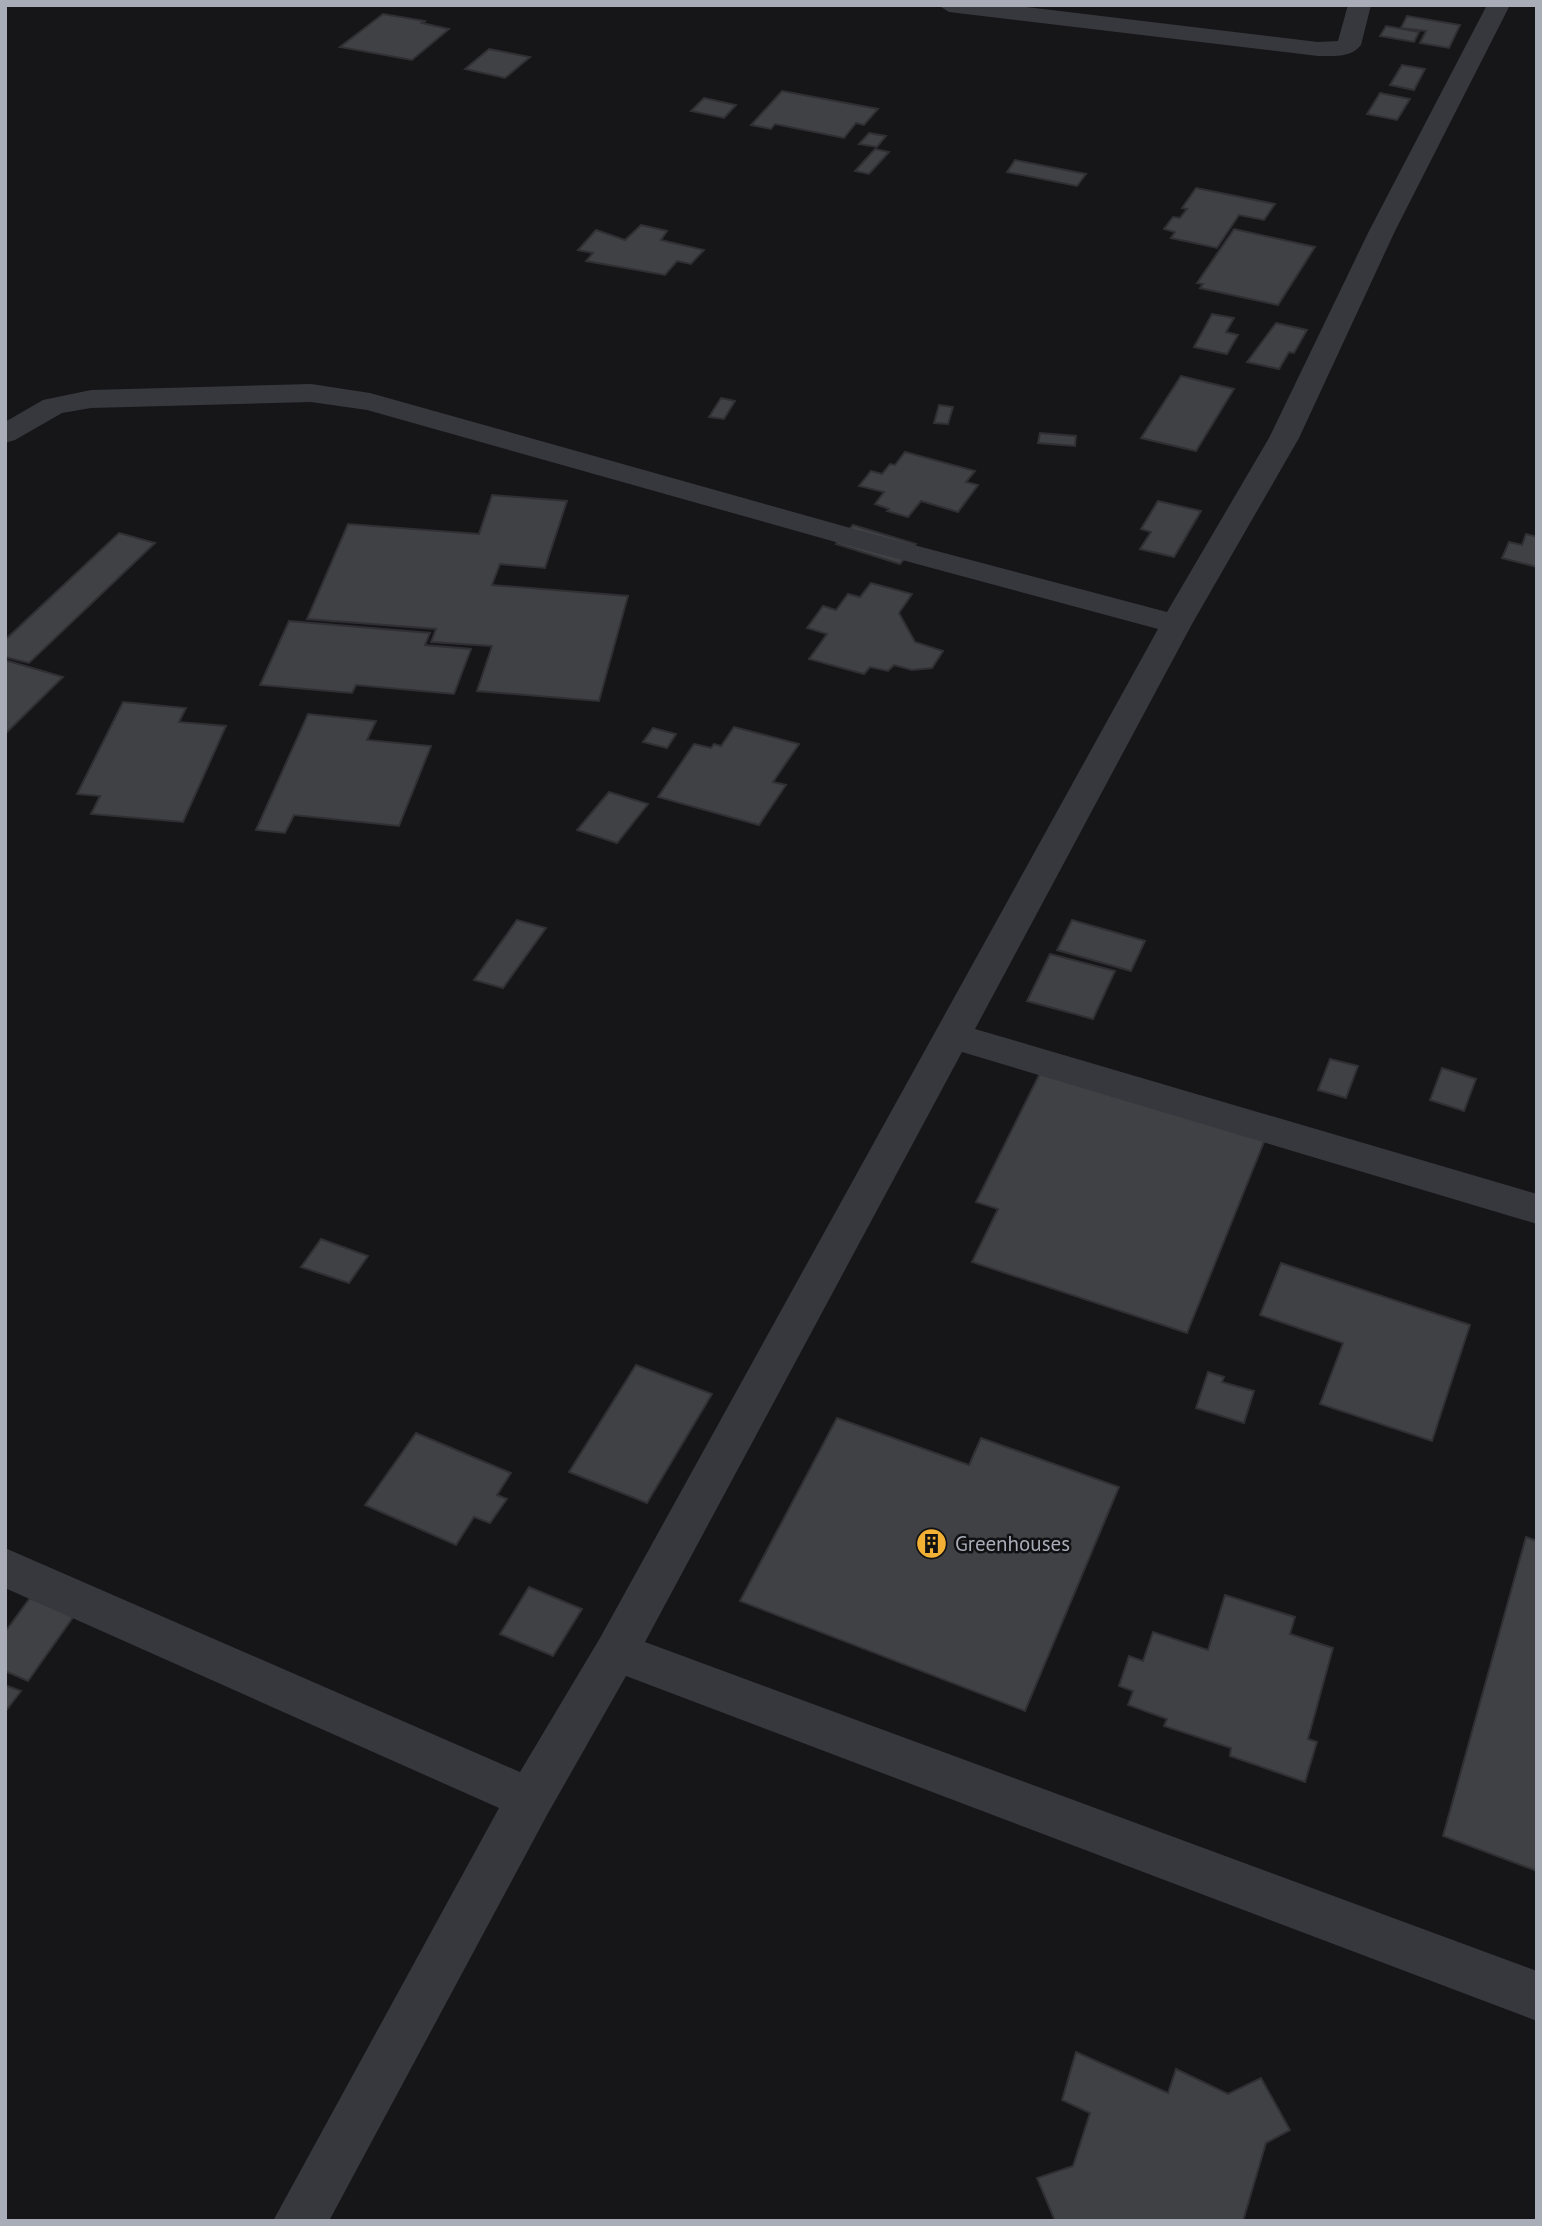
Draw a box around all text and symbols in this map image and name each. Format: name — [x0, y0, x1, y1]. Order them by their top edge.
building icon: Greenhouses — [915, 1527, 949, 1561]
place label: Greenhouses — [955, 1530, 1070, 1557]

